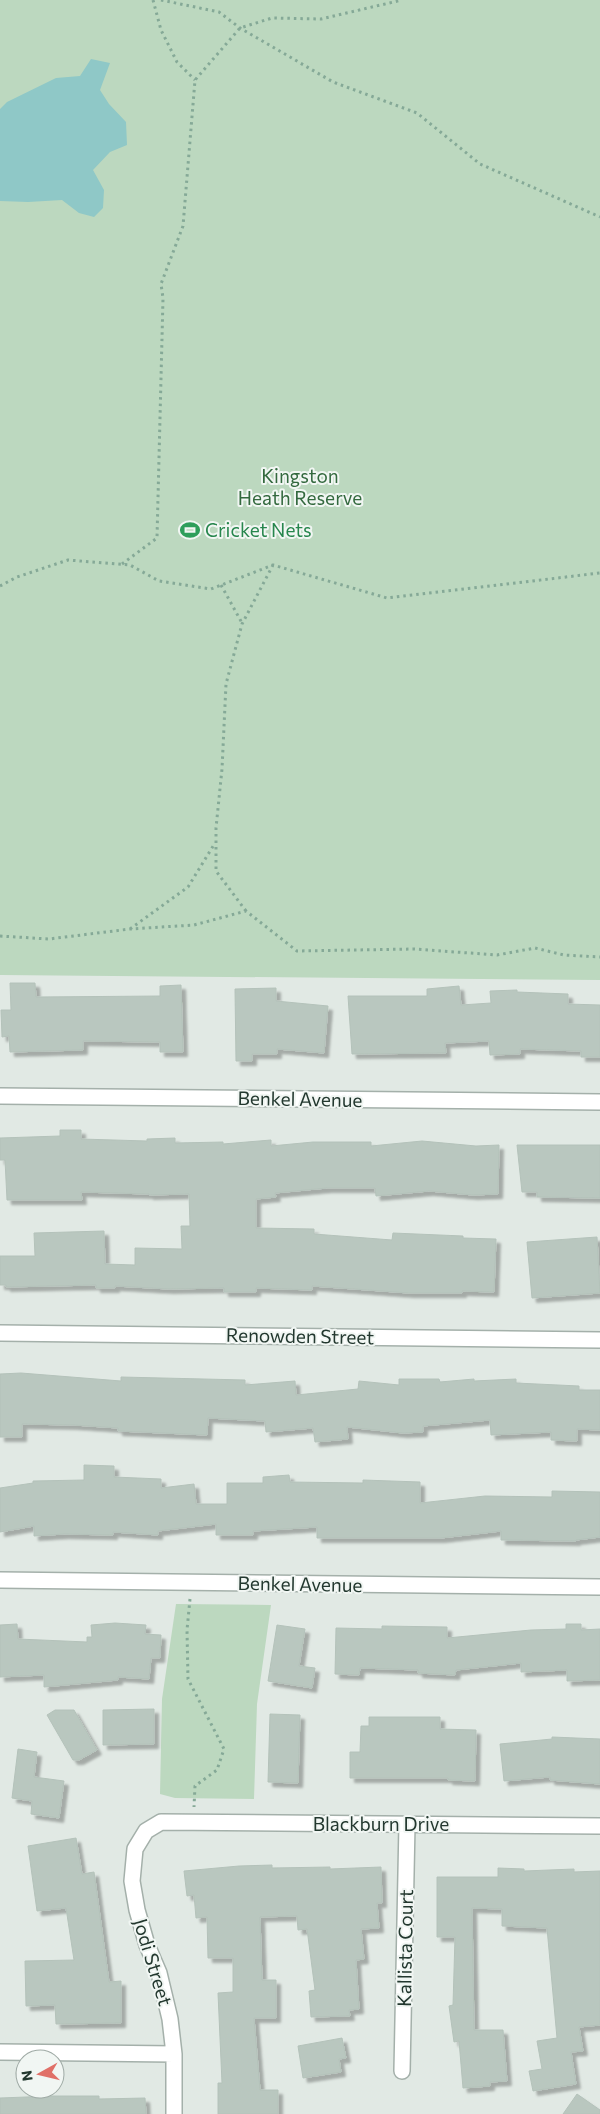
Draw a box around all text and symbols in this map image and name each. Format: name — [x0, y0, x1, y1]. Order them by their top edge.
park label: Kingston Heath Reserve — [238, 464, 362, 509]
place label: Cricket Nets — [205, 518, 312, 541]
sports icon: Cricket Nets — [179, 519, 201, 541]
street label: Benkel Avenue — [237, 1086, 363, 1111]
street label: Renowden Street — [226, 1323, 375, 1348]
street label: Benkel Avenue — [237, 1571, 363, 1596]
street label: Blackburn Drive — [313, 1812, 449, 1835]
street label: Kallista Court — [392, 1889, 417, 2007]
street label: Jodi Street — [129, 1915, 178, 2008]
north arrow — [15, 2049, 65, 2099]
text: N — [17, 2069, 36, 2082]

